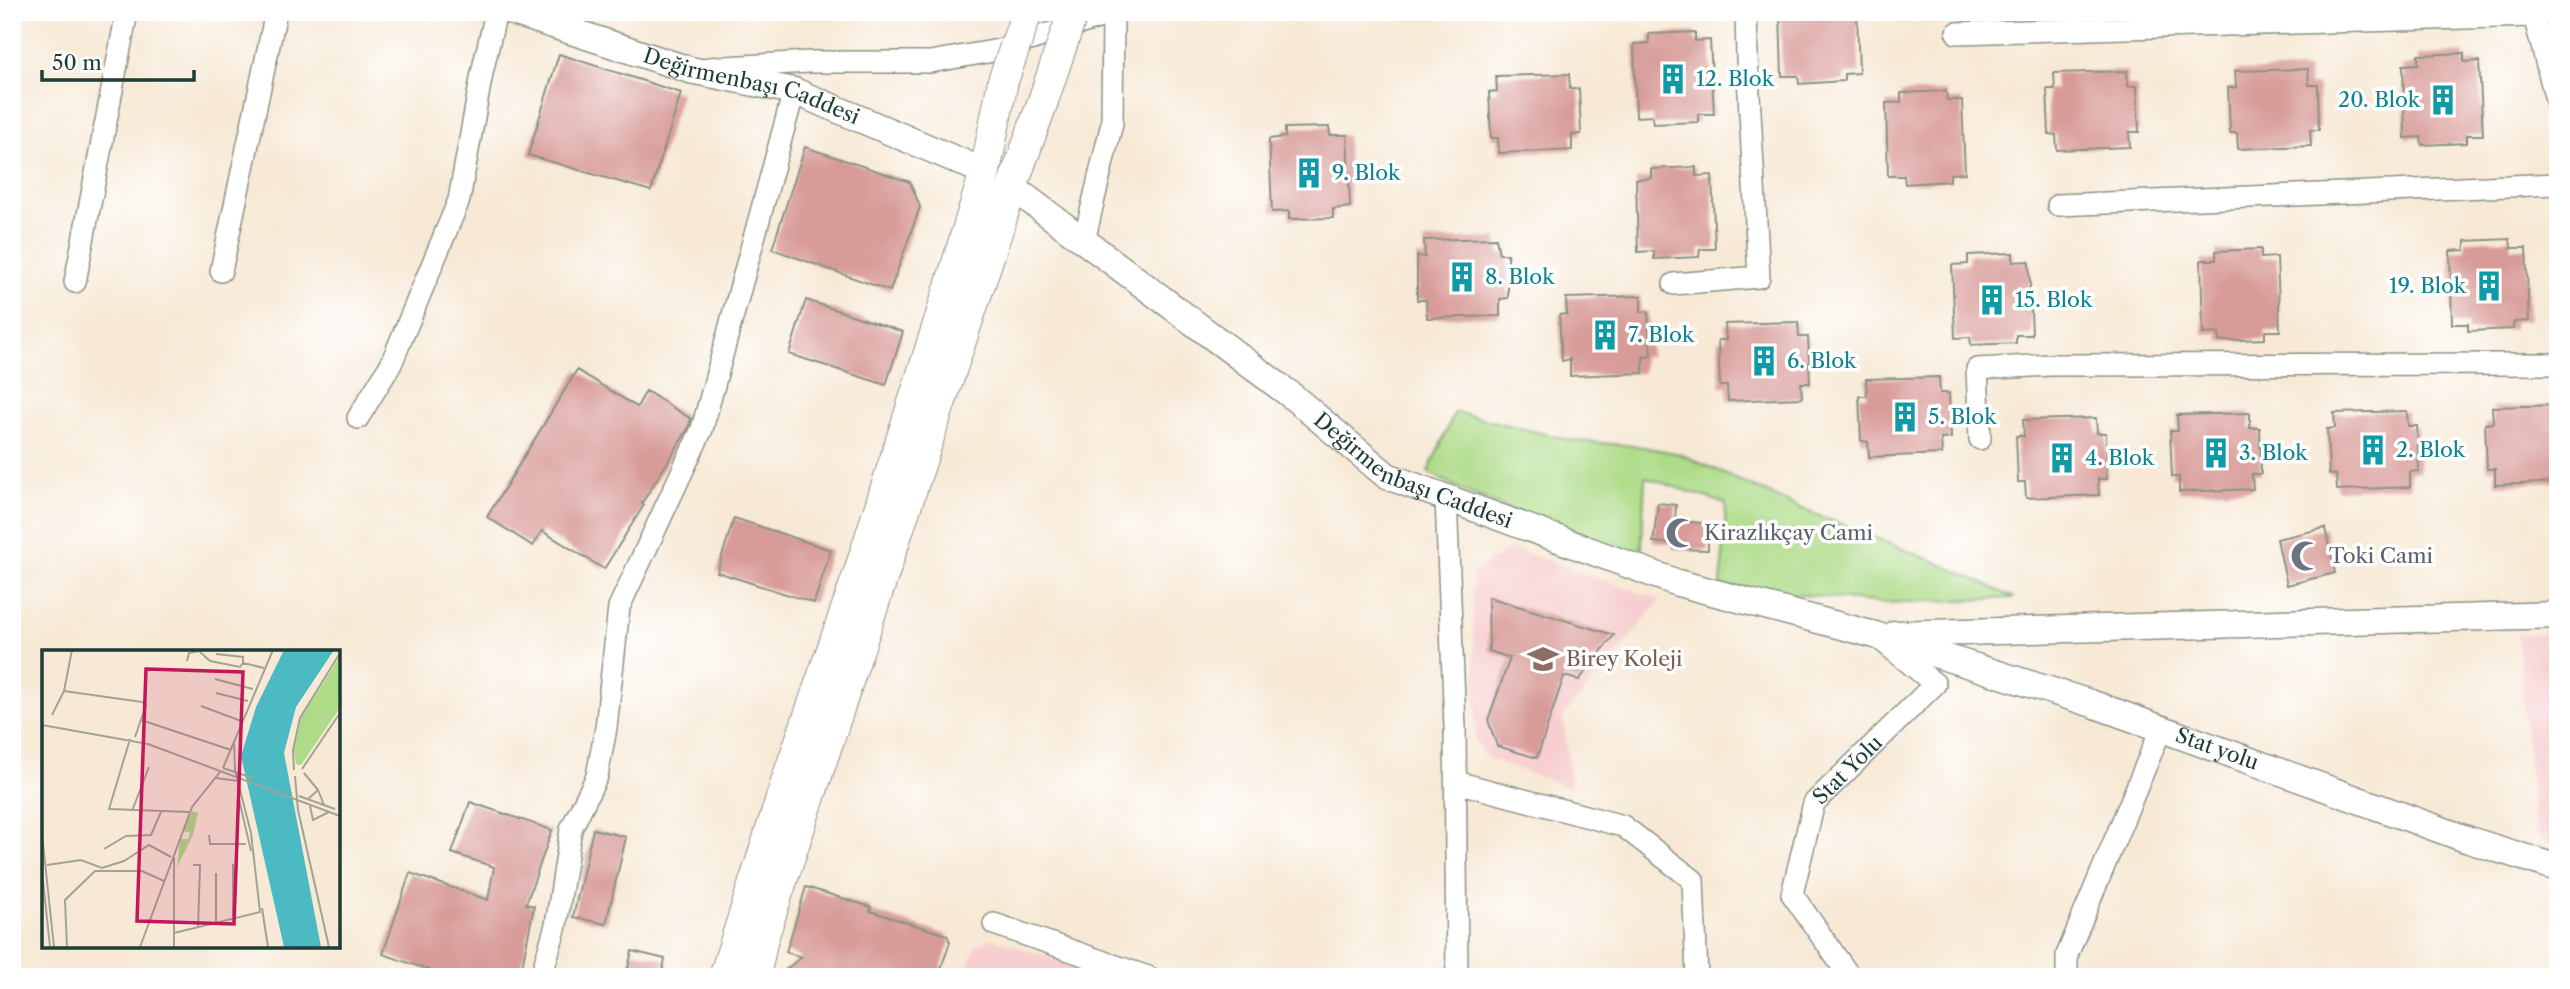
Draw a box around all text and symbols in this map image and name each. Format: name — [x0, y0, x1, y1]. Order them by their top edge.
scale bar — [42, 38, 194, 82]
street label: Değirmenbaşı Caddesi — [640, 43, 863, 129]
text: 50 m — [52, 50, 102, 75]
building icon: 12. Blok — [1656, 62, 1690, 96]
place label: 12. Blok — [1696, 66, 1775, 91]
building icon: 20. Blok — [2426, 83, 2460, 117]
place label: 20. Blok — [2338, 87, 2421, 112]
building icon: 9. Blok — [1292, 156, 1326, 190]
place label: 9. Blok — [1332, 160, 1401, 185]
building icon: 8. Blok — [1445, 260, 1479, 294]
place label: 8. Blok — [1485, 264, 1555, 289]
building icon: 19. Blok — [2472, 269, 2506, 303]
place label: 19. Blok — [2389, 273, 2467, 298]
building icon: 15. Blok — [1975, 283, 2009, 317]
place label: 15. Blok — [2015, 287, 2093, 312]
building icon: 7. Blok — [1588, 318, 1622, 352]
place label: 7. Blok — [1628, 322, 1695, 347]
building icon: 6. Blok — [1747, 344, 1781, 378]
place label: 6. Blok — [1787, 348, 1857, 373]
building icon: 5. Blok — [1888, 400, 1922, 434]
place label: 5. Blok — [1928, 404, 1997, 429]
street label: Değirmenbaşı Caddesi — [1309, 407, 1516, 533]
building icon: 2. Blok — [2356, 433, 2390, 467]
building icon: 3. Blok — [2199, 436, 2233, 470]
place label: 2. Blok — [2396, 437, 2466, 462]
place label: 3. Blok — [2239, 440, 2308, 465]
building icon: 4. Blok — [2045, 441, 2079, 475]
place label: 4. Blok — [2085, 445, 2155, 470]
mosque icon: Kirazlıkçay Cami — [1664, 516, 1698, 550]
place label: Kirazlıkçay Cami — [1704, 520, 1873, 545]
mosque icon: Toki Cami — [2289, 539, 2323, 573]
place label: Toki Cami — [2329, 543, 2433, 568]
school or university icon: Birey Koleji — [1526, 642, 1560, 676]
place label: Birey Koleji — [1566, 646, 1682, 671]
inset map — [42, 650, 340, 947]
street label: Stat yolu — [2172, 722, 2262, 775]
street label: Stat Yolu — [1807, 730, 1887, 809]

